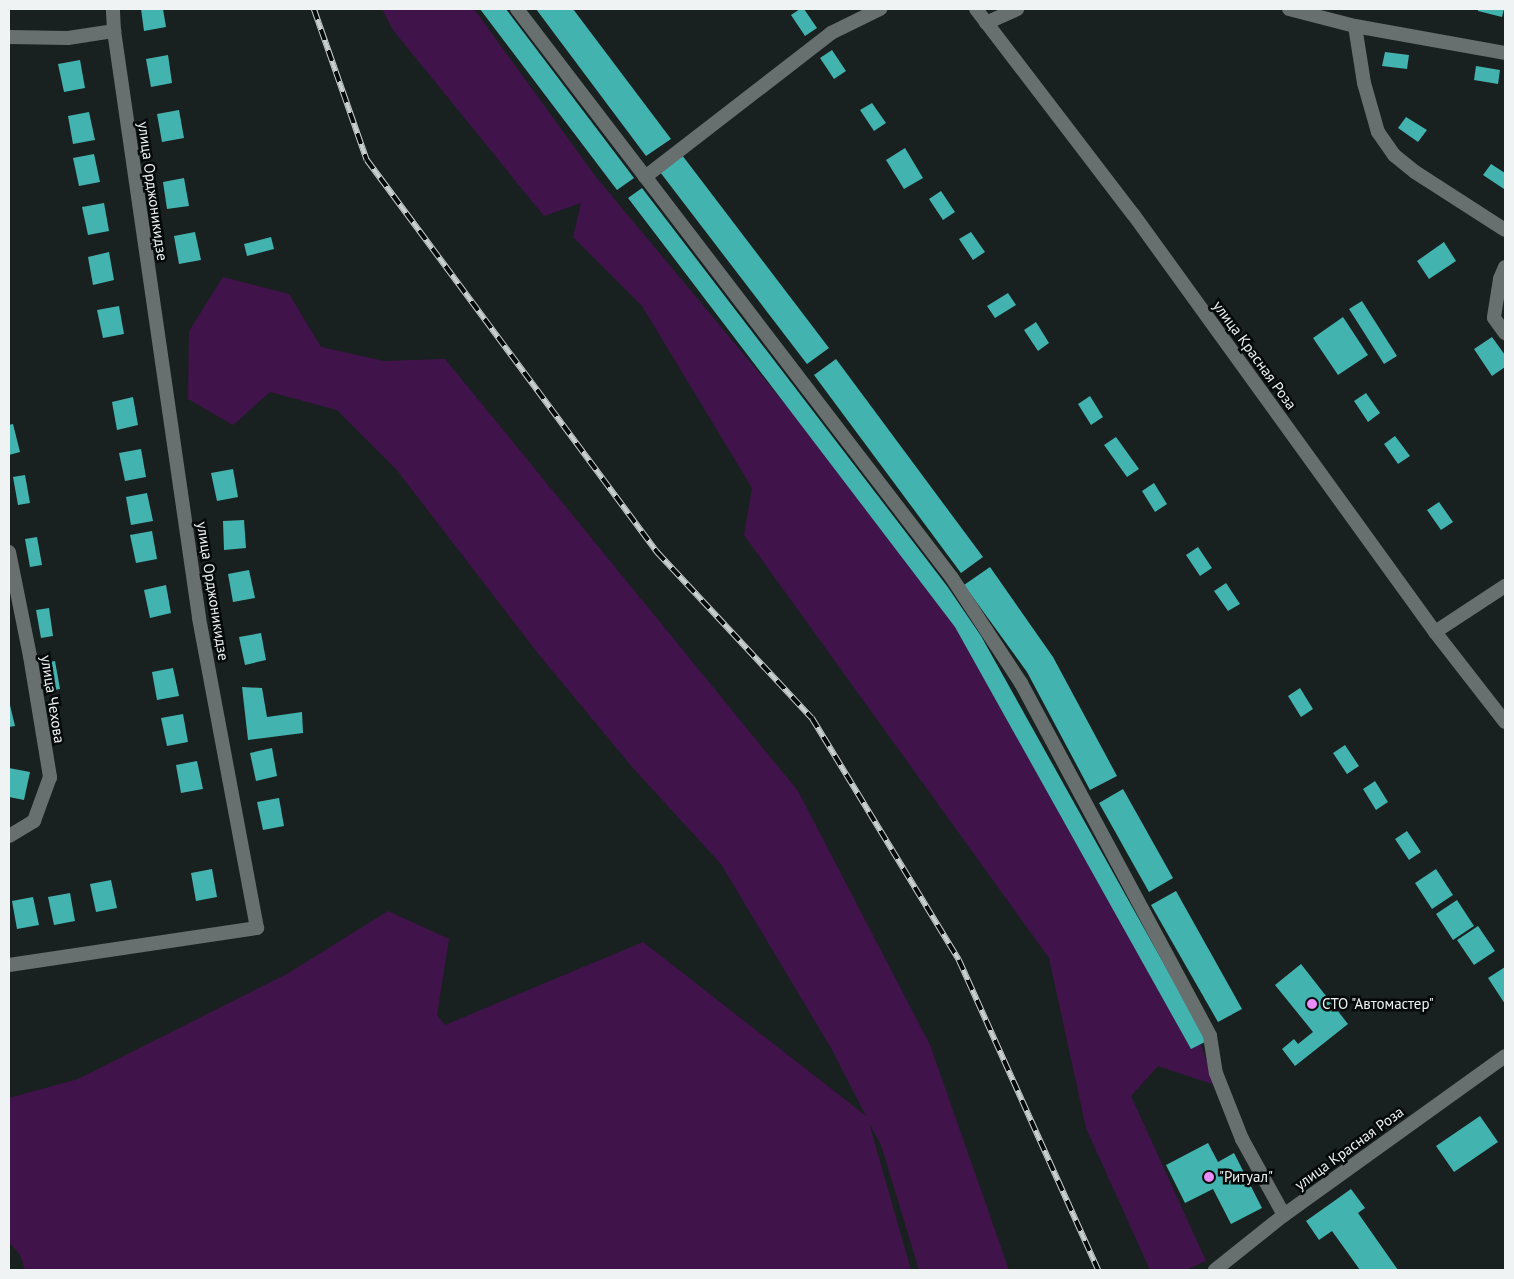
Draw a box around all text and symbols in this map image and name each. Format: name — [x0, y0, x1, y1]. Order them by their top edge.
street label: улица Орджоникидзе — [134, 120, 172, 262]
street label: улица Красная Роза — [1209, 297, 1301, 413]
street label: улица Орджоникидзе — [193, 520, 233, 662]
street label: улица Чехова — [37, 654, 69, 744]
place label: СТО "Автомастер" — [1322, 995, 1435, 1013]
marker: СТО "Автомастер" — [1306, 998, 1318, 1010]
street label: улица Красная Роза — [1291, 1102, 1407, 1194]
place label: "Ритуал" — [1219, 1168, 1273, 1186]
marker: "Ритуал" — [1203, 1171, 1215, 1183]

